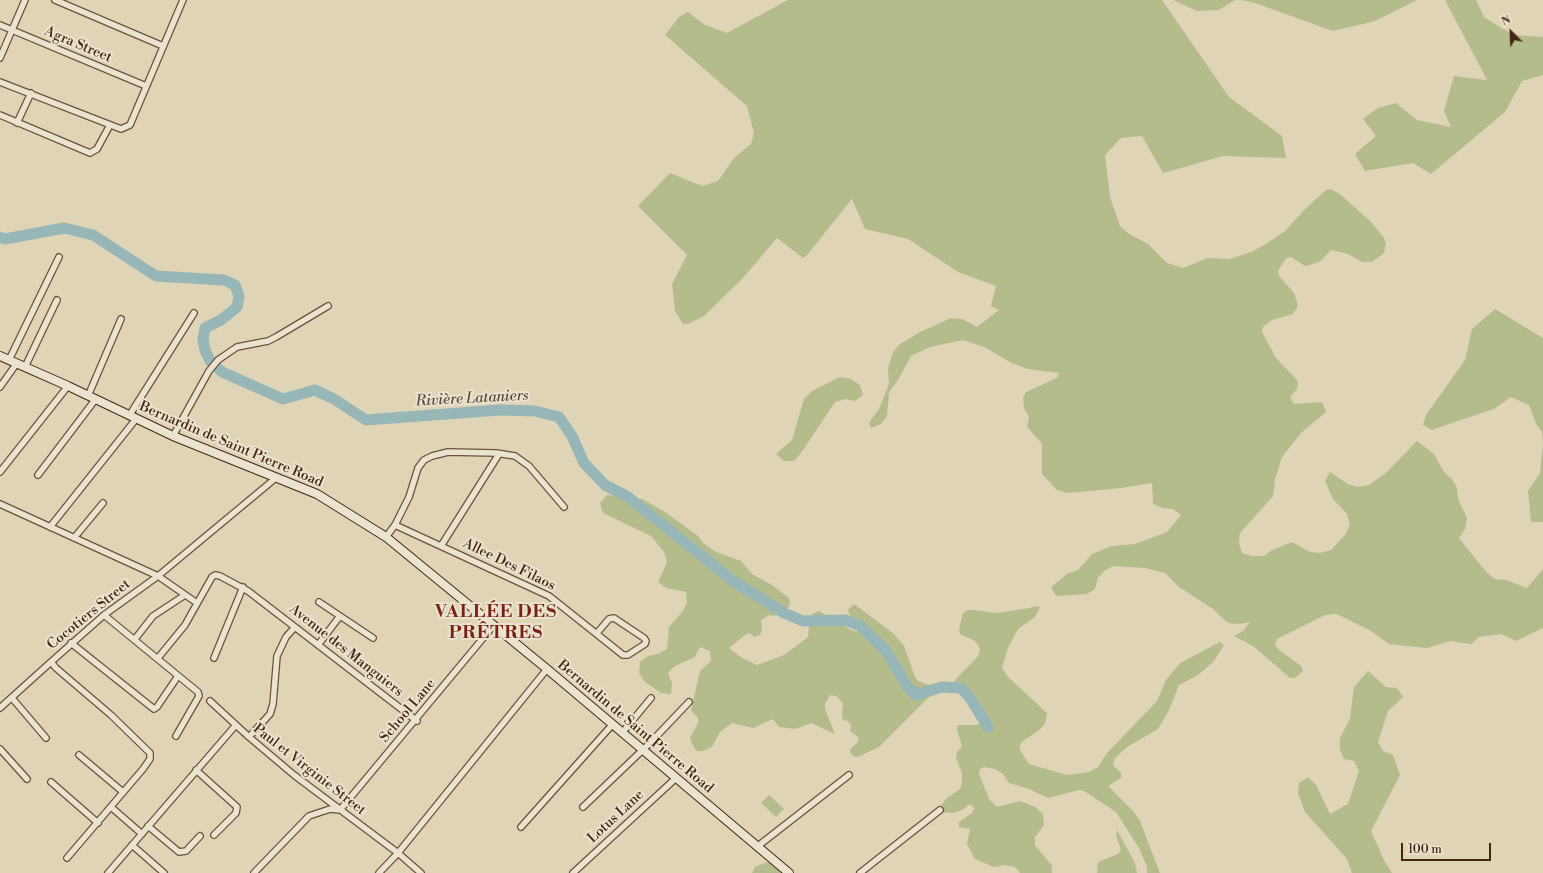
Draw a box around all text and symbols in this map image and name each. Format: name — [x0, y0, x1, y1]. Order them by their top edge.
north arrow — [1491, 12, 1531, 52]
text: N — [1499, 13, 1513, 29]
street label: Agra Street — [42, 23, 114, 67]
water label: Rivière Lataniers — [415, 387, 529, 411]
street label: Bernardin de Saint Pierre Road — [137, 399, 325, 491]
street label: Allee Des Filaos — [460, 535, 558, 595]
street label: Cocotiers Street — [44, 576, 134, 654]
street label: Avenue des Manguiers — [286, 601, 406, 701]
district label: VALLÉE DES PRÊTRES — [435, 602, 557, 644]
street label: Bernardin de Saint Pierre Road — [554, 657, 716, 797]
street label: School Lane — [377, 676, 439, 746]
street label: Paul et Virginie Street — [249, 721, 369, 819]
street label: Lotus Lane — [584, 787, 648, 847]
scale bar — [1403, 835, 1493, 861]
text: 100 m — [1408, 842, 1442, 857]

